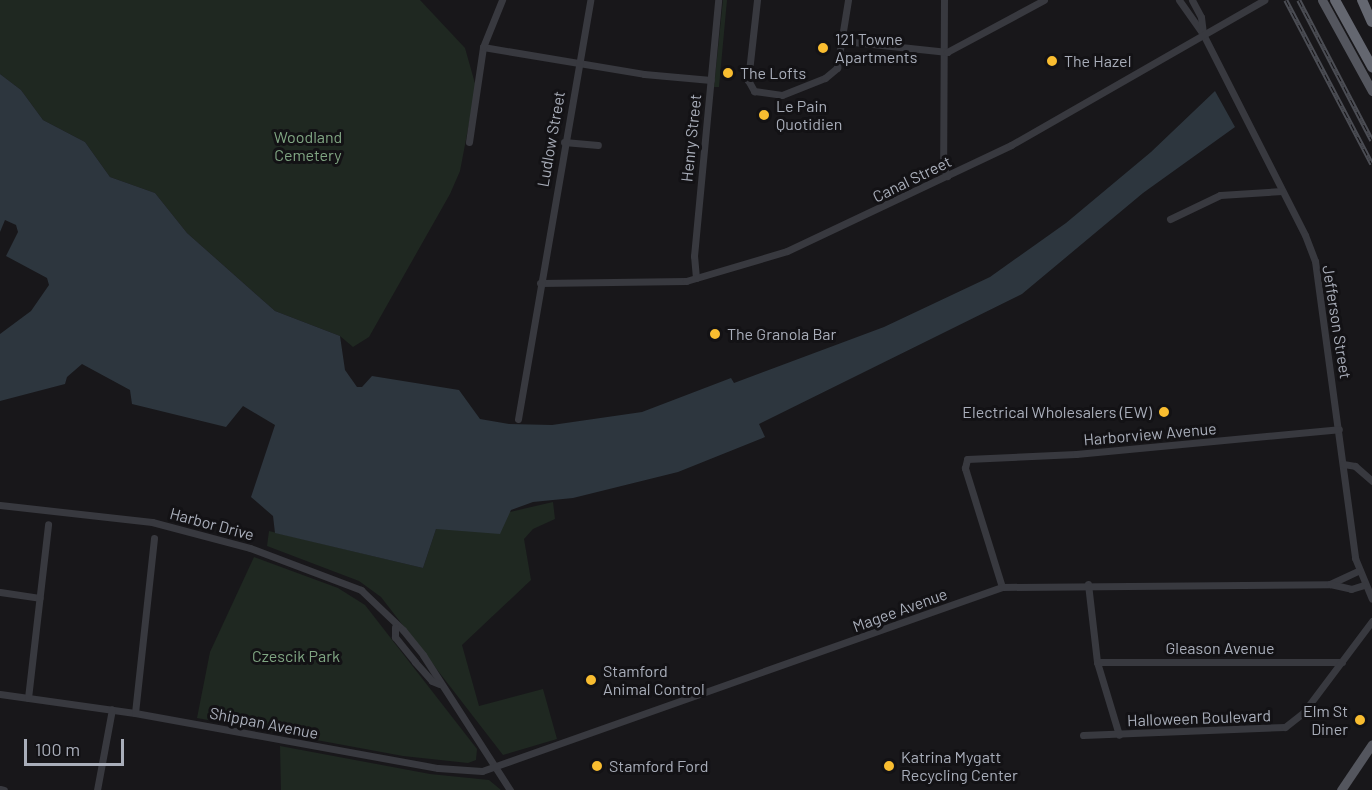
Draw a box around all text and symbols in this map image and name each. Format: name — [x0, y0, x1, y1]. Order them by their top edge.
place label: 121 Towne Apartments — [835, 29, 917, 67]
marker: 121 Towne Apartments — [816, 41, 830, 55]
place label: The Hazel — [1064, 51, 1131, 71]
marker: The Hazel — [1045, 54, 1059, 68]
place label: The Lofts — [740, 63, 806, 83]
marker: The Lofts — [721, 66, 735, 80]
street label: Ludlow Street — [533, 90, 569, 188]
street label: Henry Street — [677, 93, 705, 183]
place label: Le Pain Quotidien — [776, 96, 842, 134]
marker: Le Pain Quotidien — [757, 108, 771, 122]
park label: Woodland Cemetery — [274, 127, 342, 165]
street label: Canal Street — [870, 152, 954, 206]
street label: Jefferson Street — [1319, 264, 1355, 380]
place label: The Granola Bar — [727, 324, 836, 344]
marker: The Granola Bar — [708, 327, 722, 341]
place label: Electrical Wholesalers (EW) — [962, 402, 1152, 422]
marker: Electrical Wholesalers (EW) — [1157, 405, 1171, 419]
street label: Harborview Avenue — [1083, 419, 1217, 449]
street label: Harbor Drive — [168, 504, 256, 544]
street label: Magee Avenue — [850, 584, 950, 636]
street label: Gleason Avenue — [1165, 638, 1275, 658]
park label: Czescik Park — [252, 646, 340, 666]
place label: Stamford Animal Control — [603, 661, 705, 699]
marker: Stamford Animal Control — [584, 673, 598, 687]
place label: Elm St Diner — [1303, 701, 1348, 739]
street label: Shippan Avenue — [208, 703, 320, 743]
street label: Halloween Boulevard — [1127, 706, 1271, 730]
marker: Elm St Diner — [1353, 713, 1367, 727]
scale bar — [27, 727, 128, 765]
text: 100 m — [35, 738, 80, 760]
place label: Katrina Mygatt Recycling Center — [901, 747, 1018, 785]
place label: Stamford Ford — [609, 756, 709, 776]
marker: Stamford Ford — [590, 759, 604, 773]
marker: Katrina Mygatt Recycling Center — [882, 759, 896, 773]

